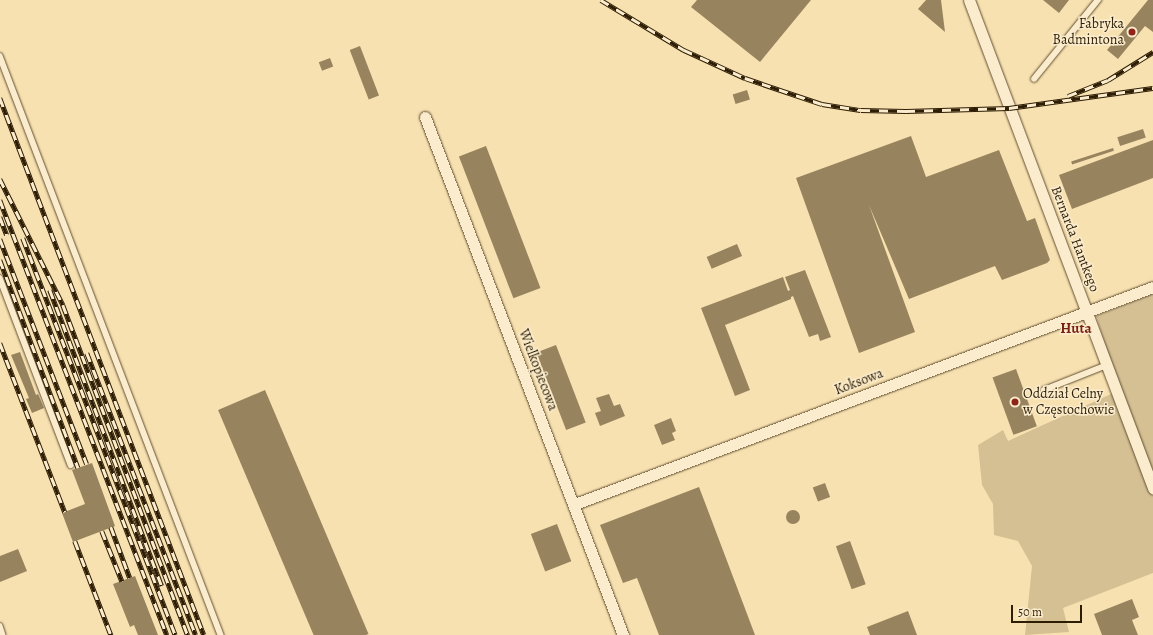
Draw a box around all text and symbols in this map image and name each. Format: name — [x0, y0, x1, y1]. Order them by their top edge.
place label: Fabryka Badmintona — [1053, 16, 1124, 48]
marker: Fabryka Badmintona — [1127, 27, 1137, 37]
street label: Bernarda Hantkego — [1047, 184, 1103, 294]
district label: Huta — [1060, 320, 1092, 338]
street label: Wielkopiecowa — [515, 327, 561, 413]
street label: Koksowa — [832, 365, 886, 399]
place label: Oddział Celny w Częstochowie — [1023, 386, 1114, 418]
marker: Oddział Celny w Częstochowie — [1010, 397, 1020, 407]
scale bar — [1013, 597, 1084, 623]
text: 50 m — [1018, 604, 1042, 620]

